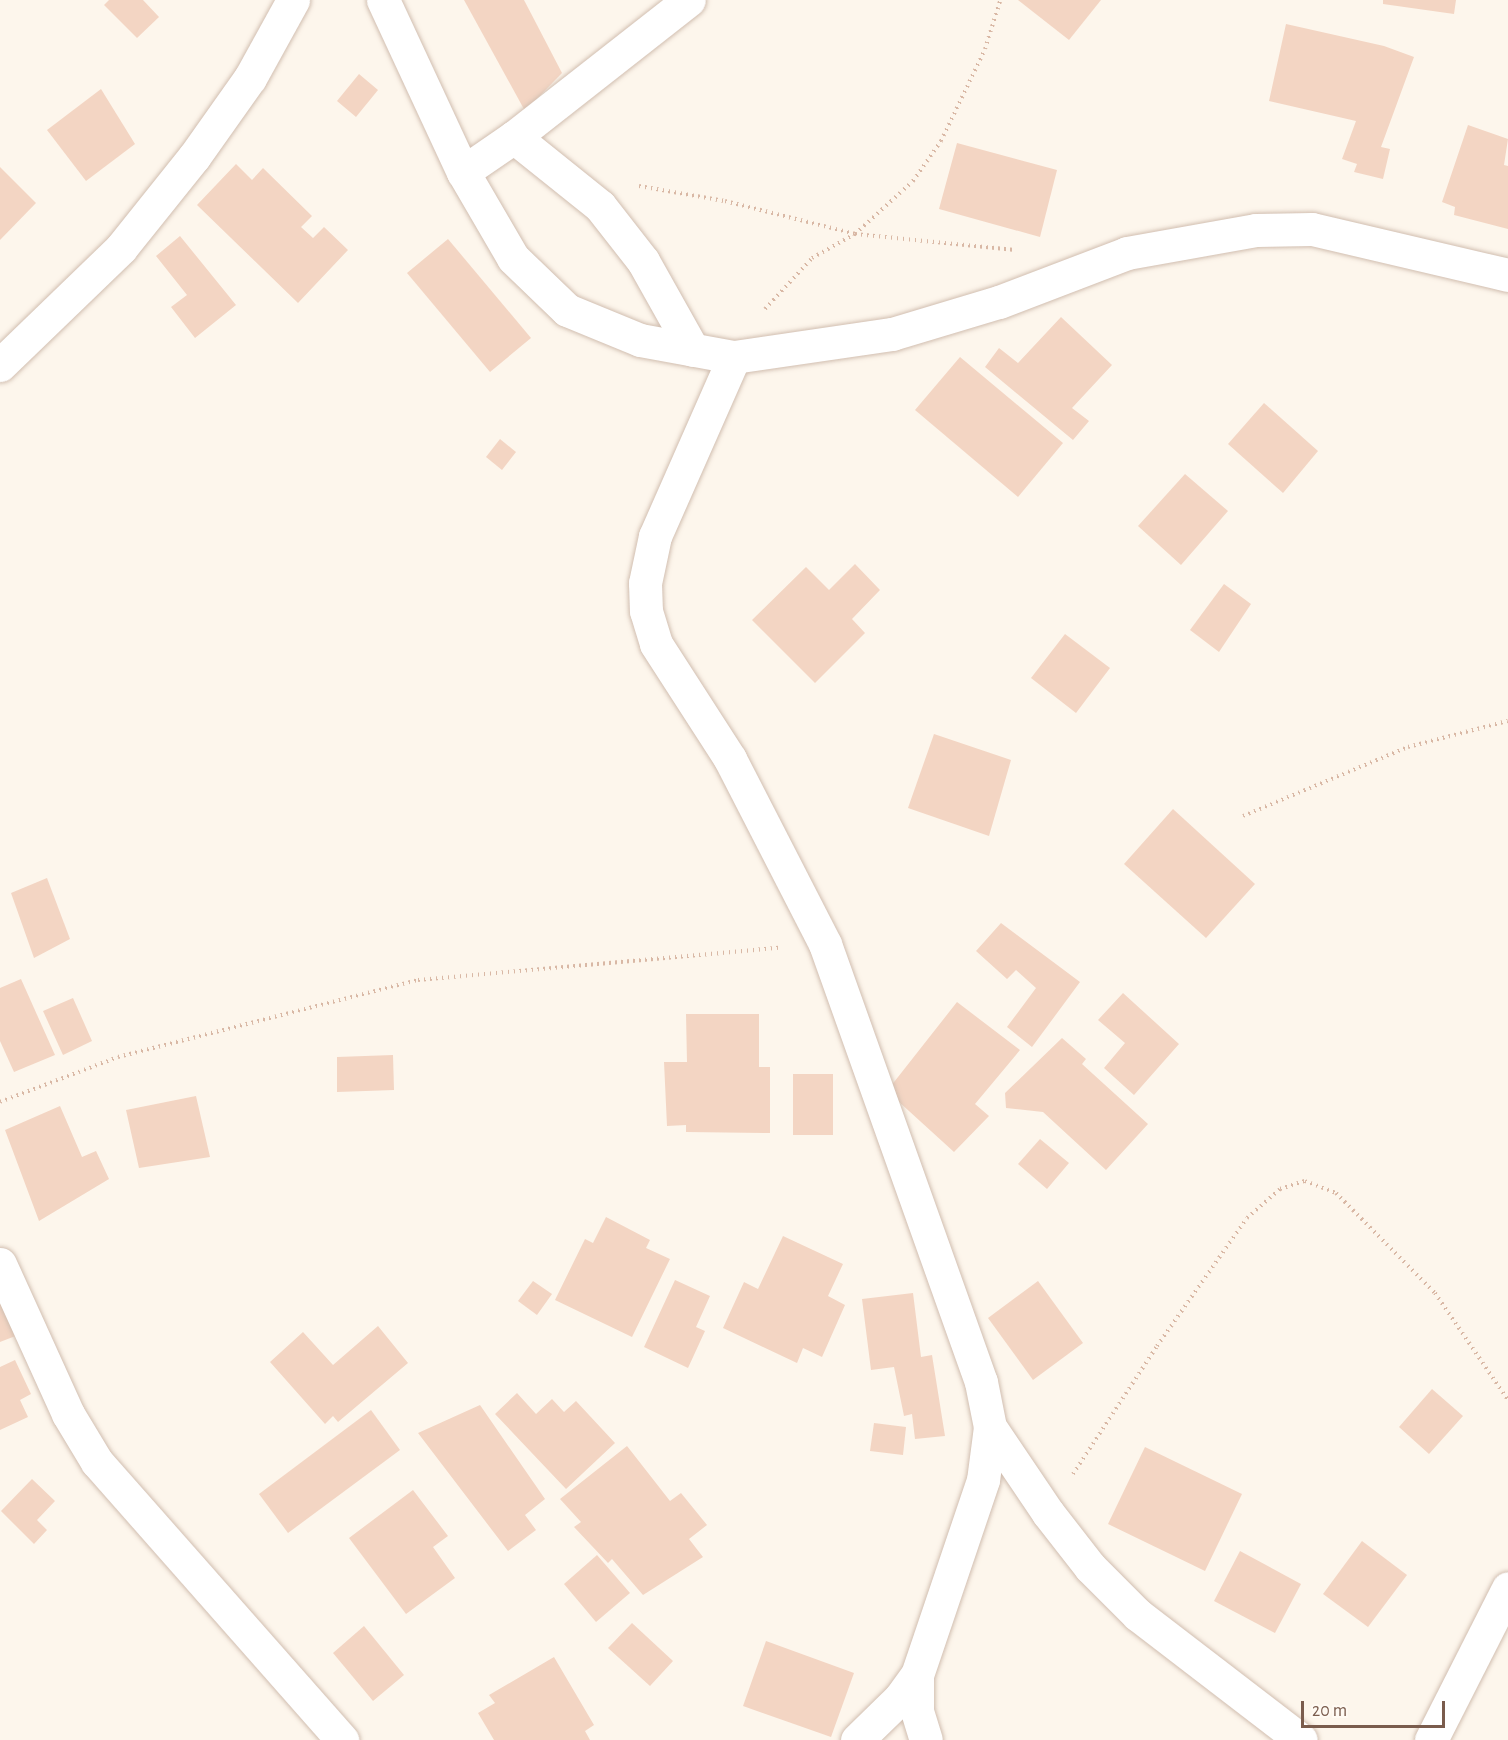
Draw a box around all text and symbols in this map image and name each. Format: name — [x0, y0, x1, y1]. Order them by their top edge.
scale bar — [1304, 1689, 1448, 1727]
text: 20 m — [1312, 1702, 1347, 1720]

